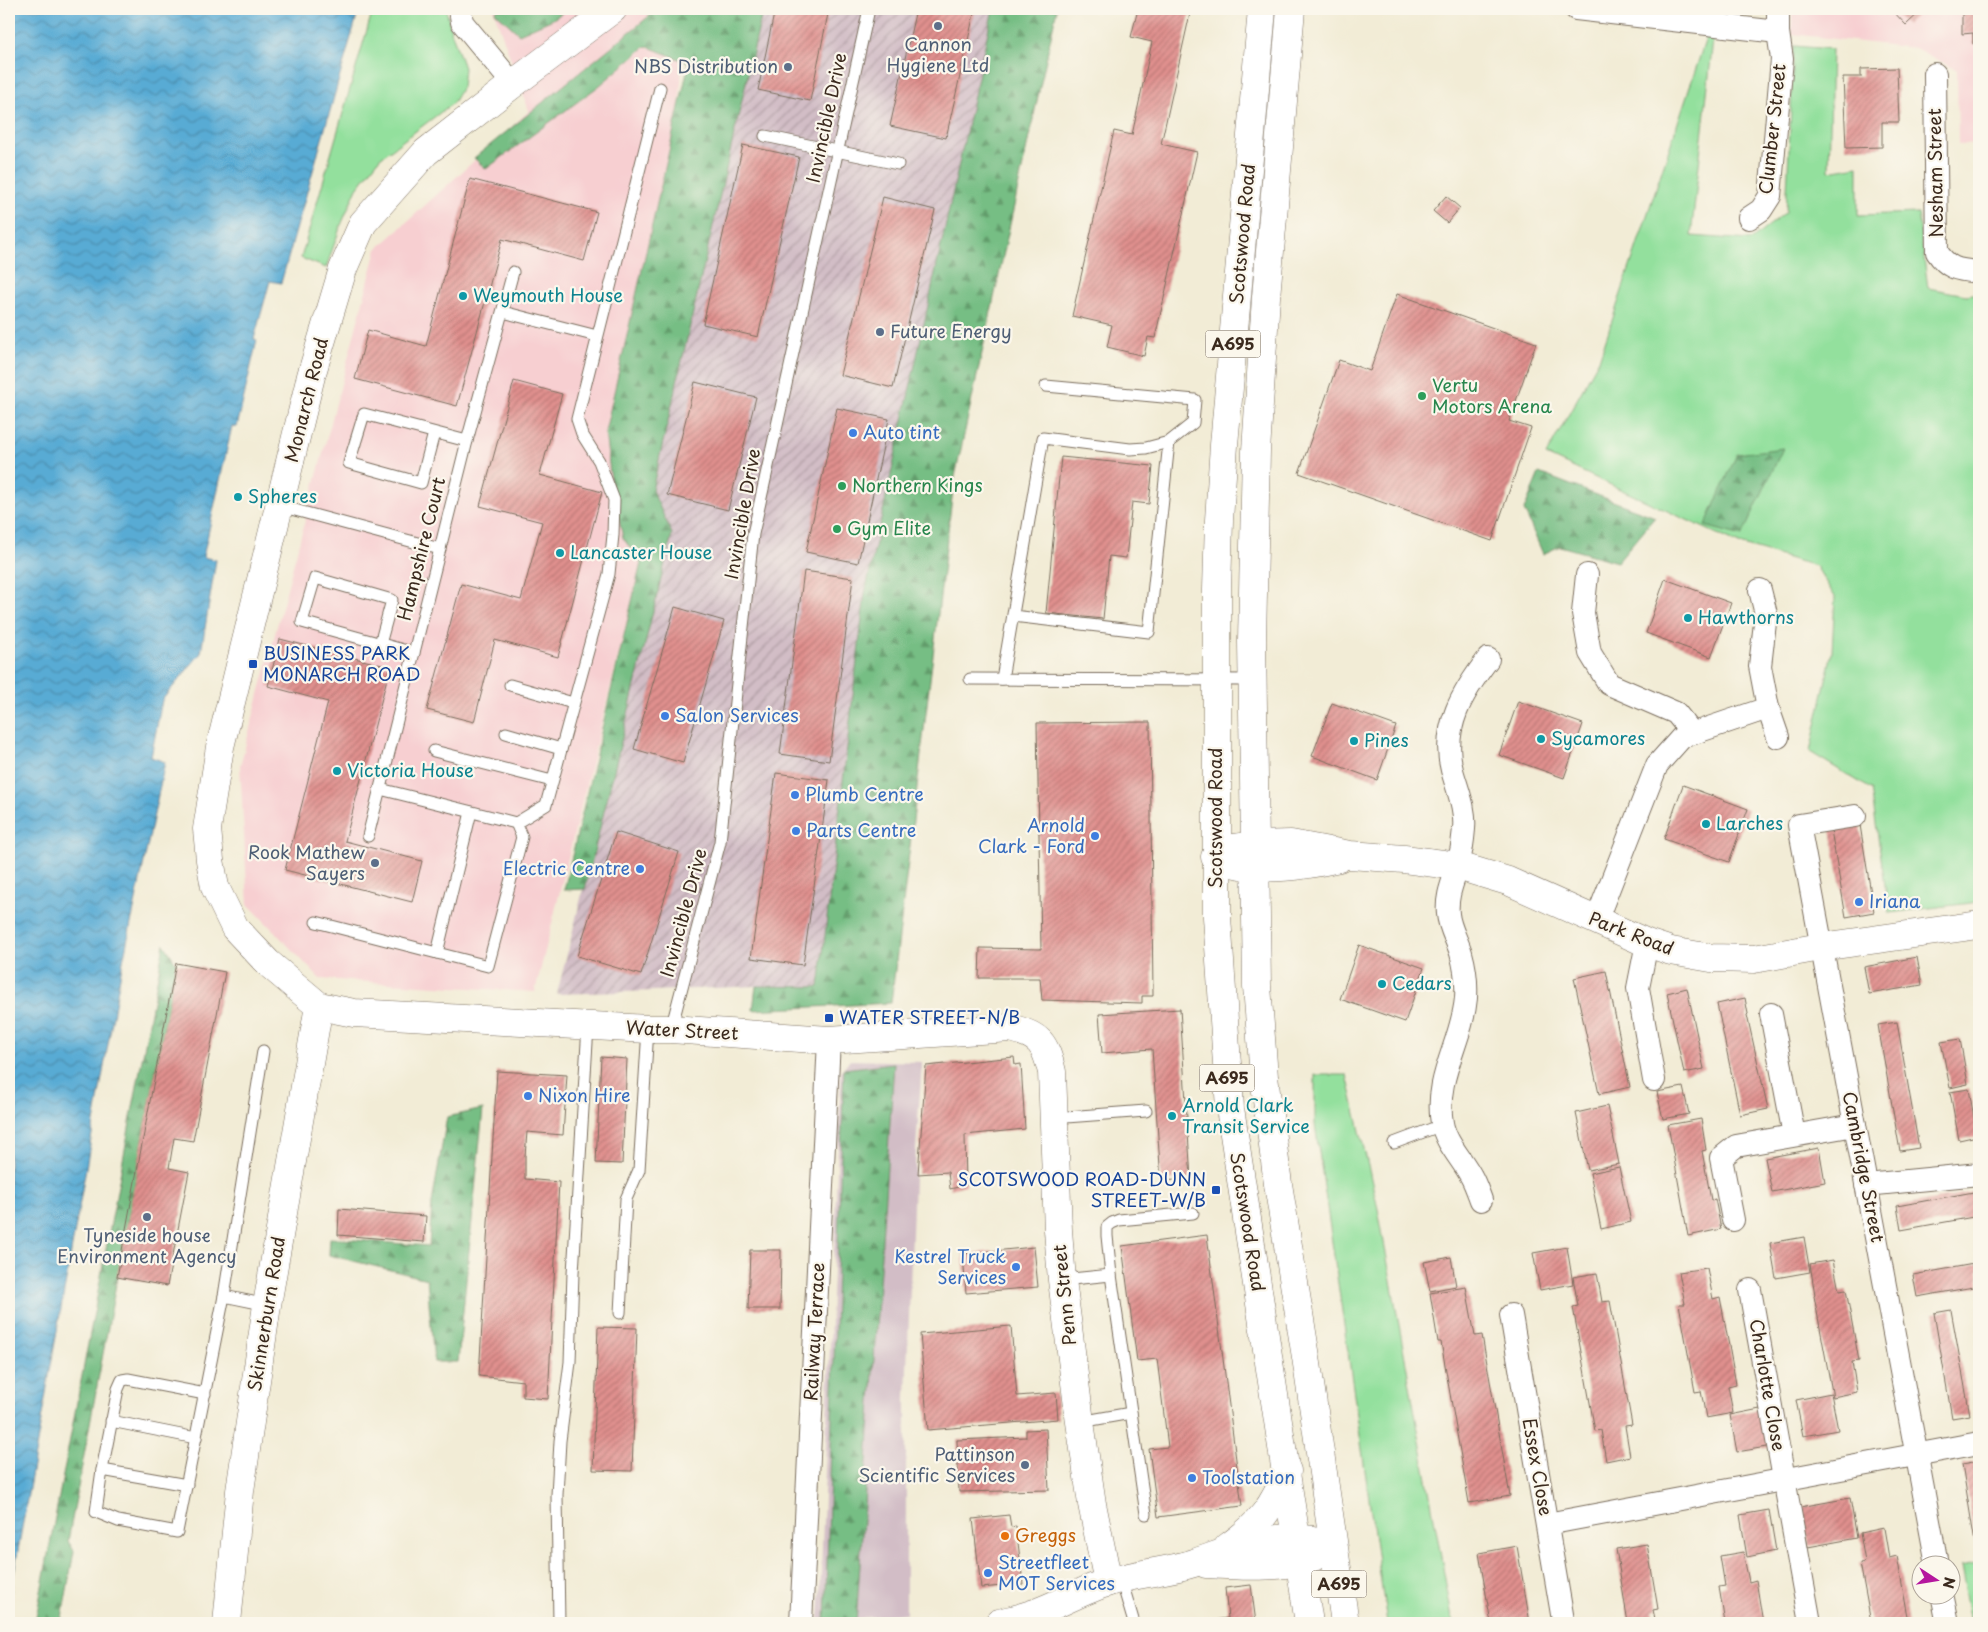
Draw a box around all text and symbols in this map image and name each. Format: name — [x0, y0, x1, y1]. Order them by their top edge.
marker: Cannon Hygiene Ltd — [932, 20, 944, 32]
place label: Cannon Hygiene Ltd — [887, 30, 989, 78]
street label: Invincible Drive — [799, 50, 853, 185]
place label: NBS Distribution — [634, 52, 778, 79]
marker: NBS Distribution — [782, 61, 794, 73]
street label: Clumber Street — [1751, 62, 1792, 196]
street label: Nesham Street — [1920, 108, 1949, 238]
street label: Scotswood Road — [1222, 163, 1261, 305]
place label: Weymouth House — [473, 281, 623, 308]
marker: Weymouth House — [457, 290, 469, 302]
place label: Future Energy — [890, 317, 1012, 344]
marker: Future Energy — [874, 326, 886, 338]
road number: A695 — [1206, 330, 1260, 358]
street label: Monarch Road — [277, 334, 334, 465]
place label: Vertu Motors Arena — [1432, 371, 1552, 419]
marker: Vertu Motors Arena — [1416, 390, 1428, 402]
place label: Auto tint — [863, 418, 940, 445]
marker: Auto tint — [847, 427, 859, 439]
street label: Invincible Drive — [717, 446, 766, 581]
place label: Northern Kings — [852, 471, 983, 498]
street label: Hampshire Court — [390, 474, 451, 623]
marker: Northern Kings — [836, 480, 848, 492]
place label: Spheres — [248, 482, 317, 509]
marker: Spheres — [232, 491, 244, 503]
place label: Gym Elite — [847, 514, 931, 541]
marker: Gym Elite — [831, 523, 843, 535]
place label: Lancaster House — [570, 538, 713, 565]
marker: Lancaster House — [554, 547, 566, 559]
place label: Hawthorns — [1698, 603, 1794, 630]
marker: Hawthorns — [1682, 612, 1694, 624]
place label: BUSINESS PARK MONARCH ROAD — [263, 639, 421, 687]
marker: BUSINESS PARK MONARCH ROAD — [247, 658, 259, 670]
place label: Salon Services — [675, 701, 798, 728]
marker: Salon Services — [659, 710, 671, 722]
place label: Sycamores — [1551, 724, 1645, 751]
place label: Pines — [1364, 726, 1409, 753]
marker: Sycamores — [1535, 733, 1547, 745]
marker: Pines — [1348, 735, 1360, 747]
street label: Scotswood Road — [1201, 748, 1228, 888]
place label: Victoria House — [347, 756, 474, 783]
marker: Victoria House — [331, 765, 343, 777]
place label: Plumb Centre — [805, 780, 924, 807]
marker: Plumb Centre — [789, 789, 801, 801]
place label: Larches — [1716, 809, 1783, 836]
place label: Arnold Clark - Ford — [978, 811, 1085, 859]
place label: Parts Centre — [806, 816, 916, 843]
marker: Larches — [1700, 818, 1712, 830]
marker: Parts Centre — [790, 825, 802, 837]
marker: Arnold Clark - Ford — [1089, 830, 1101, 842]
place label: Rook Mathew Sayers — [248, 838, 365, 886]
street label: Invincible Drive — [652, 845, 713, 980]
place label: Electric Centre — [503, 854, 630, 881]
marker: Rook Mathew Sayers — [369, 857, 381, 869]
marker: Electric Centre — [634, 863, 646, 875]
place label: Iriana — [1869, 887, 1921, 914]
marker: Iriana — [1853, 896, 1865, 908]
street label: Park Road — [1585, 904, 1678, 961]
place label: Cedars — [1392, 969, 1452, 996]
marker: Cedars — [1376, 978, 1388, 990]
place label: WATER STREET-N/B — [839, 1003, 1020, 1030]
marker: WATER STREET-N/B — [823, 1012, 835, 1024]
street label: Water Street — [625, 1013, 739, 1046]
road number: A695 — [1200, 1064, 1254, 1092]
place label: Nixon Hire — [538, 1081, 631, 1108]
street label: Cambridge Street — [1837, 1089, 1892, 1245]
marker: Nixon Hire — [522, 1090, 534, 1102]
place label: Arnold Clark Transit Service — [1182, 1091, 1310, 1139]
marker: Arnold Clark Transit Service — [1166, 1110, 1178, 1122]
street label: Scotswood Road — [1224, 1150, 1273, 1293]
place label: SCOTSWOOD ROAD-DUNN STREET-W/B — [958, 1165, 1206, 1213]
marker: SCOTSWOOD ROAD-DUNN STREET-W/B — [1210, 1184, 1222, 1196]
marker: Tyneside house Environment Agency — [141, 1211, 153, 1223]
place label: Tyneside house Environment Agency — [57, 1221, 237, 1269]
street label: Skinnerburn Road — [240, 1234, 291, 1393]
place label: Kestrel Truck Services — [894, 1242, 1006, 1290]
street label: Penn Street — [1045, 1243, 1082, 1347]
marker: Kestrel Truck Services — [1010, 1261, 1022, 1273]
street label: Railway Terrace — [796, 1262, 831, 1402]
street label: Charlotte Close — [1744, 1317, 1793, 1453]
street label: Essex Close — [1517, 1416, 1560, 1518]
place label: Pattinson Scientific Services — [858, 1440, 1015, 1488]
marker: Pattinson Scientific Services — [1019, 1459, 1031, 1471]
place label: Toolstation — [1202, 1463, 1295, 1490]
marker: Toolstation — [1186, 1472, 1198, 1484]
place label: Greggs — [1015, 1521, 1076, 1548]
marker: Greggs — [999, 1530, 1011, 1542]
place label: Streetfleet MOT Services — [998, 1548, 1115, 1596]
north arrow — [1910, 1554, 1960, 1604]
marker: Streetfleet MOT Services — [982, 1567, 994, 1579]
road number: A695 — [1312, 1570, 1366, 1598]
text: N — [1938, 1575, 1961, 1590]

